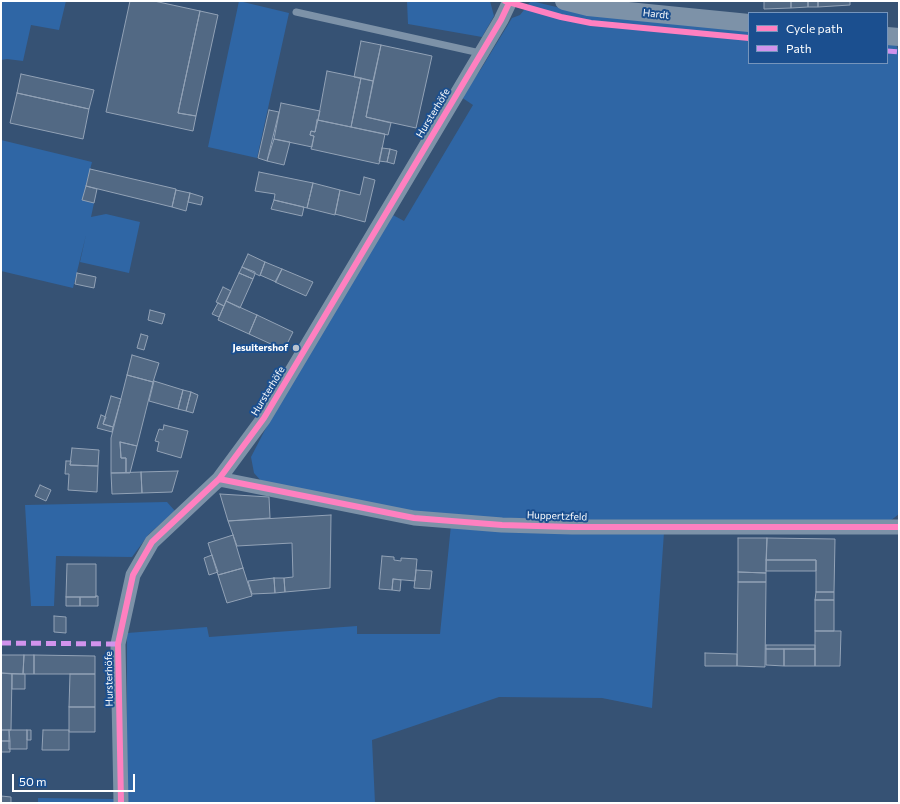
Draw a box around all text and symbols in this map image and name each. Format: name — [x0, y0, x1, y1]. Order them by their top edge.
street label: Hardt — [642, 7, 670, 21]
legend — [748, 12, 888, 64]
text: Cycle path — [786, 21, 843, 35]
text: Path — [786, 41, 812, 55]
street label: Hursterhöfe — [414, 86, 452, 140]
place label: Jesuitershof — [232, 342, 288, 354]
marker: Jesuitershof — [291, 343, 301, 353]
street label: Hursterhöfe — [249, 364, 287, 418]
street label: Huppertzfeld — [527, 509, 587, 523]
street label: Hursterhöfe — [103, 651, 115, 707]
scale bar — [14, 766, 137, 792]
text: 50 m — [19, 774, 47, 788]

